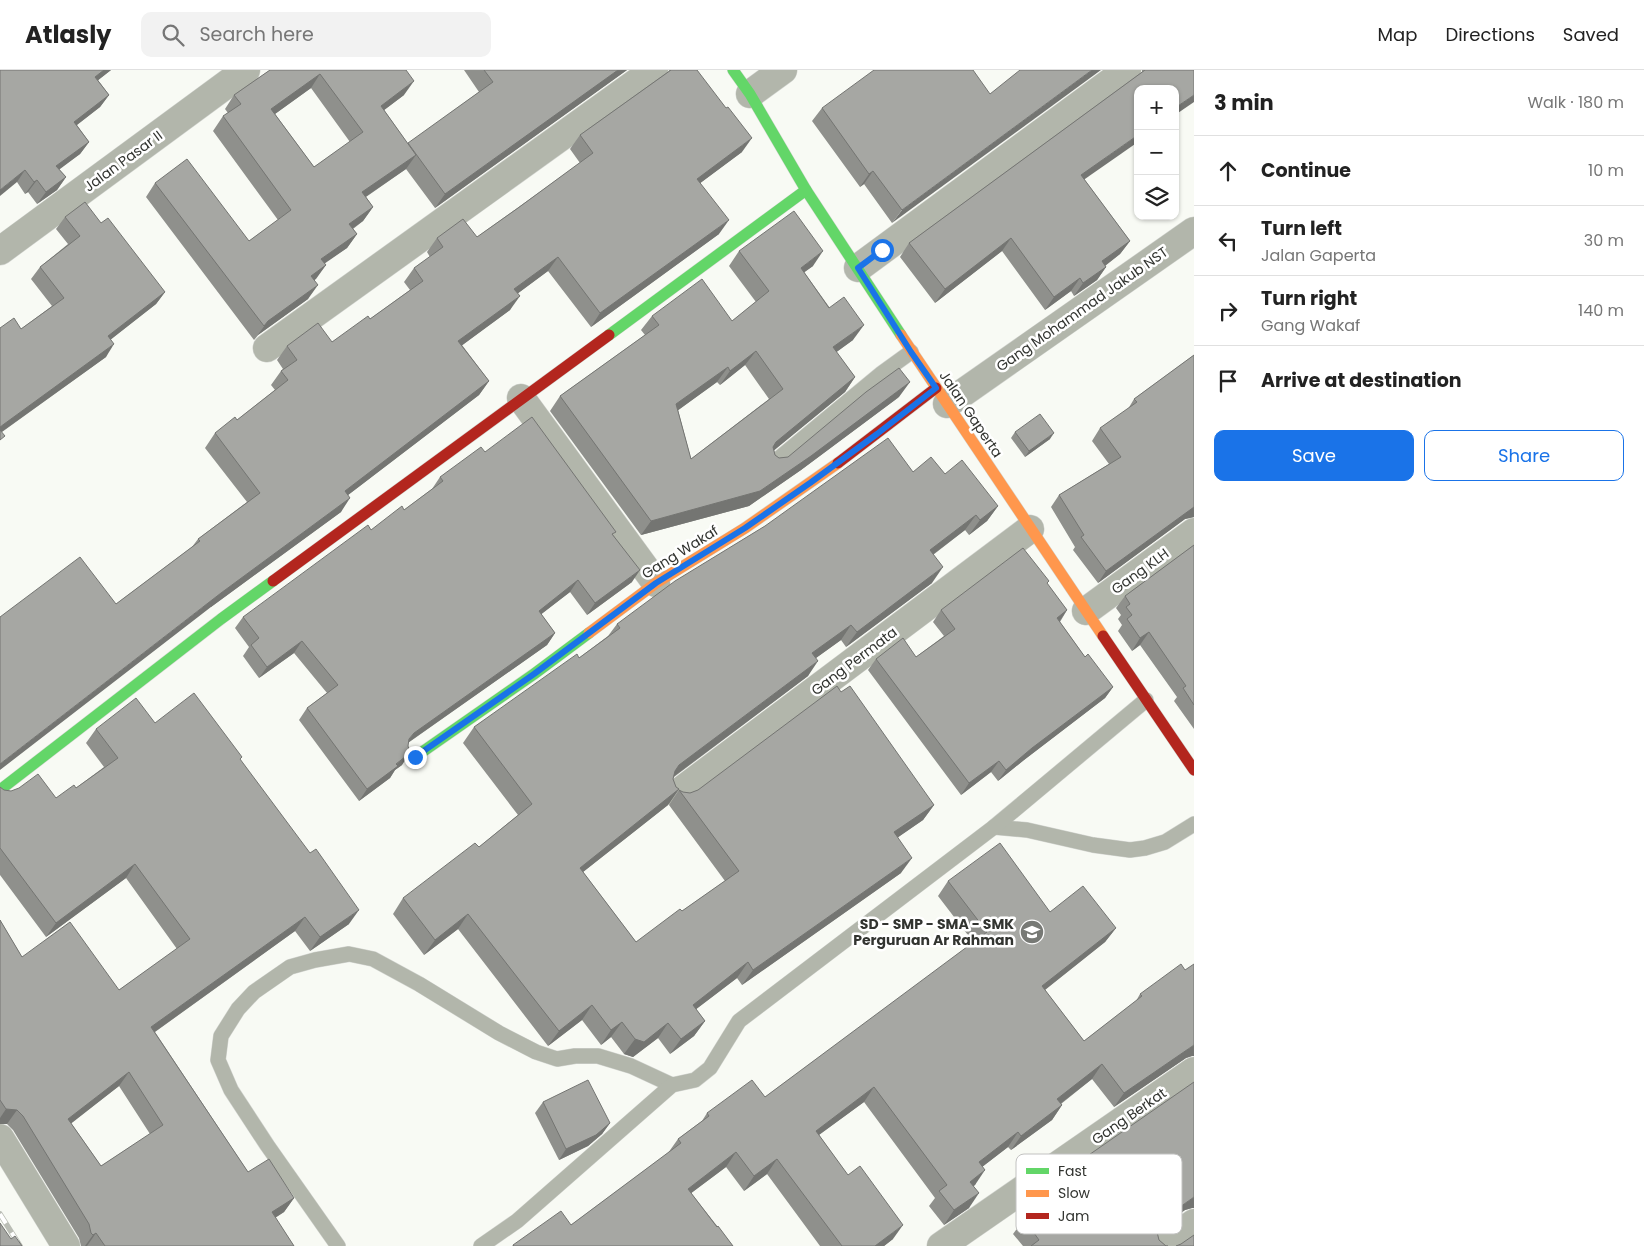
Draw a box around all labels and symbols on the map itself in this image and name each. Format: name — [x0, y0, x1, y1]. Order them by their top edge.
street label: Jalan Pasar II — [80, 126, 166, 196]
route start — [871, 239, 894, 262]
street label: Gang Mohammad Jakub NST — [992, 242, 1172, 376]
street label: Jalan Gaperta — [935, 367, 1007, 461]
street label: Gang Wakaf — [638, 520, 722, 584]
street label: Gang KLH — [1107, 543, 1173, 599]
street label: Gang Permata — [807, 622, 901, 700]
route end — [404, 746, 427, 769]
place label: SD - SMP - SMA - SMK Perguruan Ar Rahman — [853, 914, 1014, 950]
school or university icon: SD - SMP - SMA - SMK Perguruan Ar Rahman — [1019, 919, 1045, 945]
street label: Gang Berkat — [1088, 1083, 1170, 1149]
legend — [1016, 1154, 1182, 1234]
text: Fast — [1058, 1161, 1087, 1181]
text: Slow — [1058, 1183, 1091, 1203]
text: Jam — [1058, 1206, 1089, 1226]

